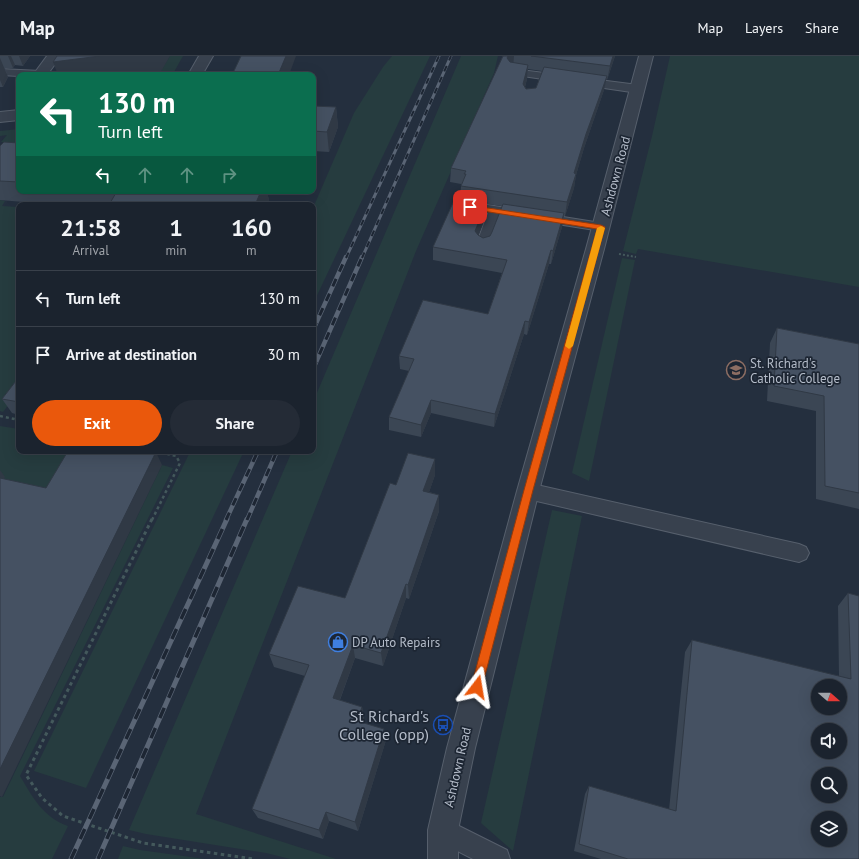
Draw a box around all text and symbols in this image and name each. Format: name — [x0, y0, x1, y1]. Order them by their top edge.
text: Map — [20, 16, 55, 40]
text: Map — [697, 19, 723, 37]
text: Layers — [745, 19, 783, 37]
text: Share — [805, 19, 839, 37]
text: 130 m — [98, 84, 175, 121]
icon: left — [32, 88, 84, 140]
text: Turn left — [98, 120, 163, 143]
street label: Ashdown Road — [597, 134, 634, 218]
icon: left — [92, 164, 114, 186]
icon: ahead — [134, 164, 156, 186]
icon: ahead — [176, 164, 198, 186]
icon: right — [218, 164, 240, 186]
pin — [453, 190, 487, 224]
icon: arrive — [459, 196, 481, 218]
text: 21:58 — [60, 212, 121, 243]
text: 1 — [169, 212, 183, 243]
text: 160 — [231, 212, 272, 243]
text: Arrival — [73, 242, 109, 259]
text: min — [165, 242, 187, 259]
text: m — [246, 242, 257, 259]
icon: left — [32, 288, 54, 310]
text: Turn left — [66, 289, 120, 308]
text: 130 m — [259, 289, 300, 308]
icon: arrive — [32, 344, 54, 366]
text: Arrive at destination — [66, 345, 197, 364]
text: 30 m — [267, 345, 300, 364]
place label: St. Richard's Catholic College — [750, 355, 840, 387]
school or university icon: St. Richard's Catholic College — [725, 359, 747, 381]
button: Exit — [32, 400, 162, 446]
button: Share — [170, 400, 300, 446]
shop icon: DP Auto Repairs — [327, 631, 349, 653]
place label: DP Auto Repairs — [352, 634, 440, 651]
position arrow — [456, 666, 498, 708]
north arrow — [811, 679, 847, 715]
map controls — [811, 679, 847, 847]
place label: St Richard's College (opp) — [339, 706, 429, 744]
bus stop icon: St Richard's College (opp) — [432, 714, 454, 736]
button: sound — [811, 723, 847, 759]
street label: Ashdown Road — [440, 725, 475, 809]
button: search — [811, 767, 847, 803]
button: layers — [811, 811, 847, 847]

